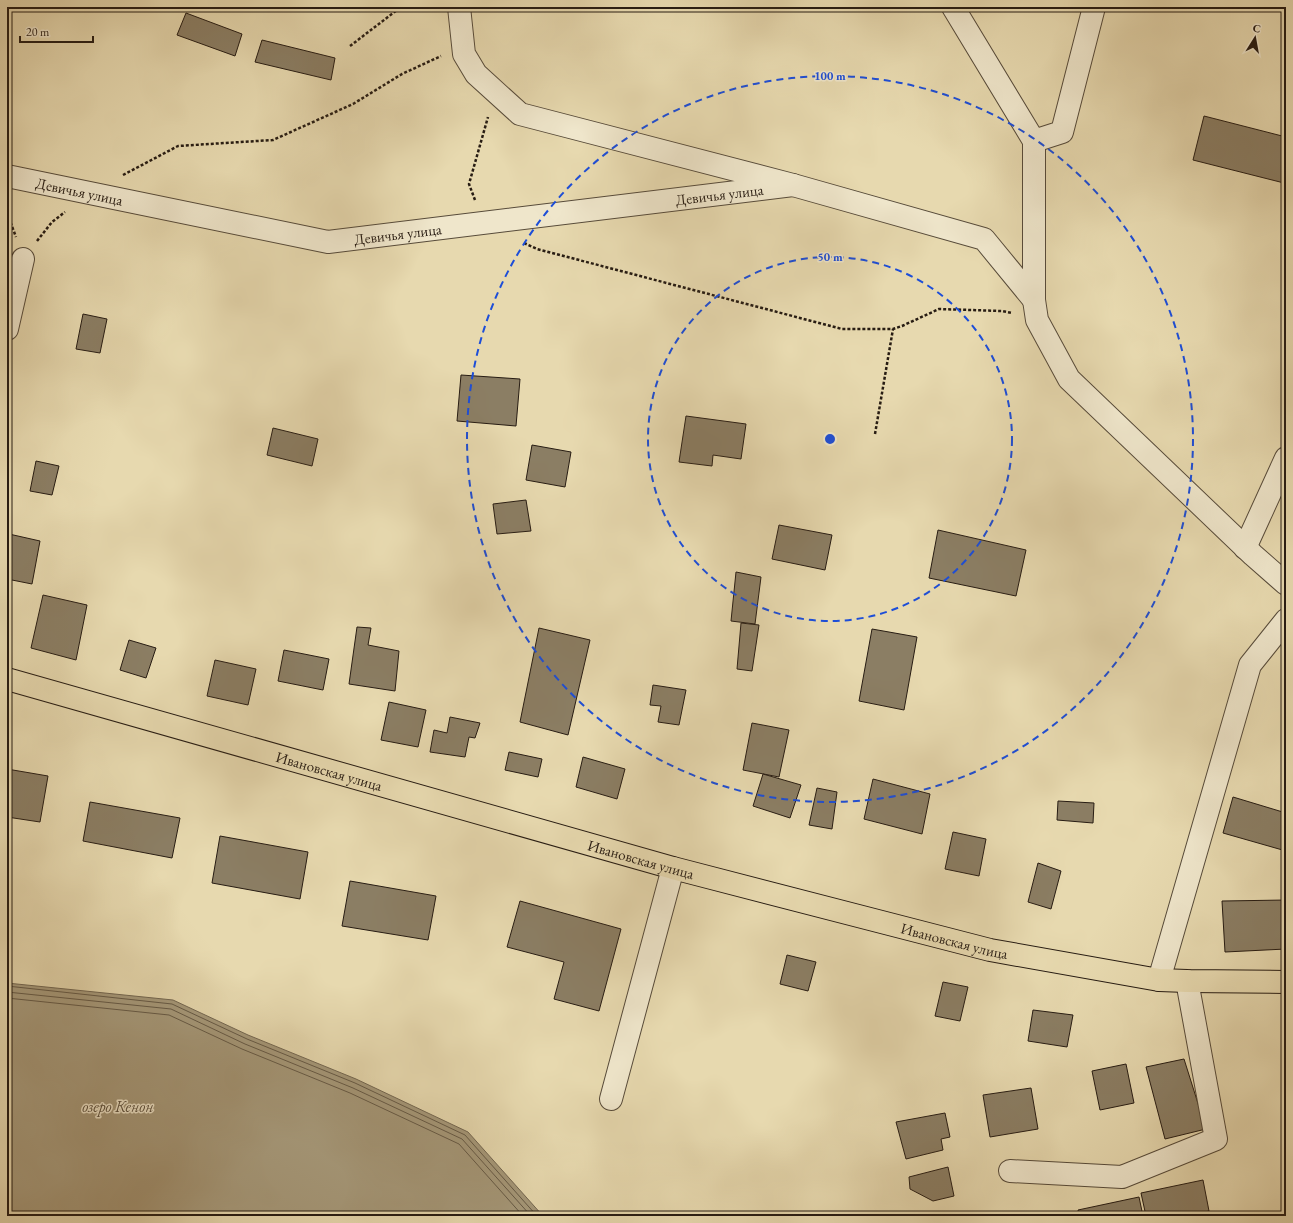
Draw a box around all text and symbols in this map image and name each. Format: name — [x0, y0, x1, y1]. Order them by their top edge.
scale bar — [20, 18, 93, 44]
north arrow — [1235, 18, 1275, 58]
text: С — [1252, 21, 1262, 36]
text: 20 m — [26, 24, 50, 40]
text: 100 m — [814, 68, 846, 84]
street label: Девичья улица — [34, 173, 125, 209]
street label: Девичья улица — [674, 179, 764, 209]
street label: Девичья улица — [353, 219, 443, 248]
text: 50 m — [817, 249, 843, 265]
centre of rings — [823, 432, 837, 446]
street label: Ивановская улица — [274, 746, 385, 795]
street label: Ивановская улица — [586, 835, 696, 883]
street label: Ивановская улица — [899, 918, 1010, 963]
water label: озеро Кенон — [82, 1096, 154, 1117]

